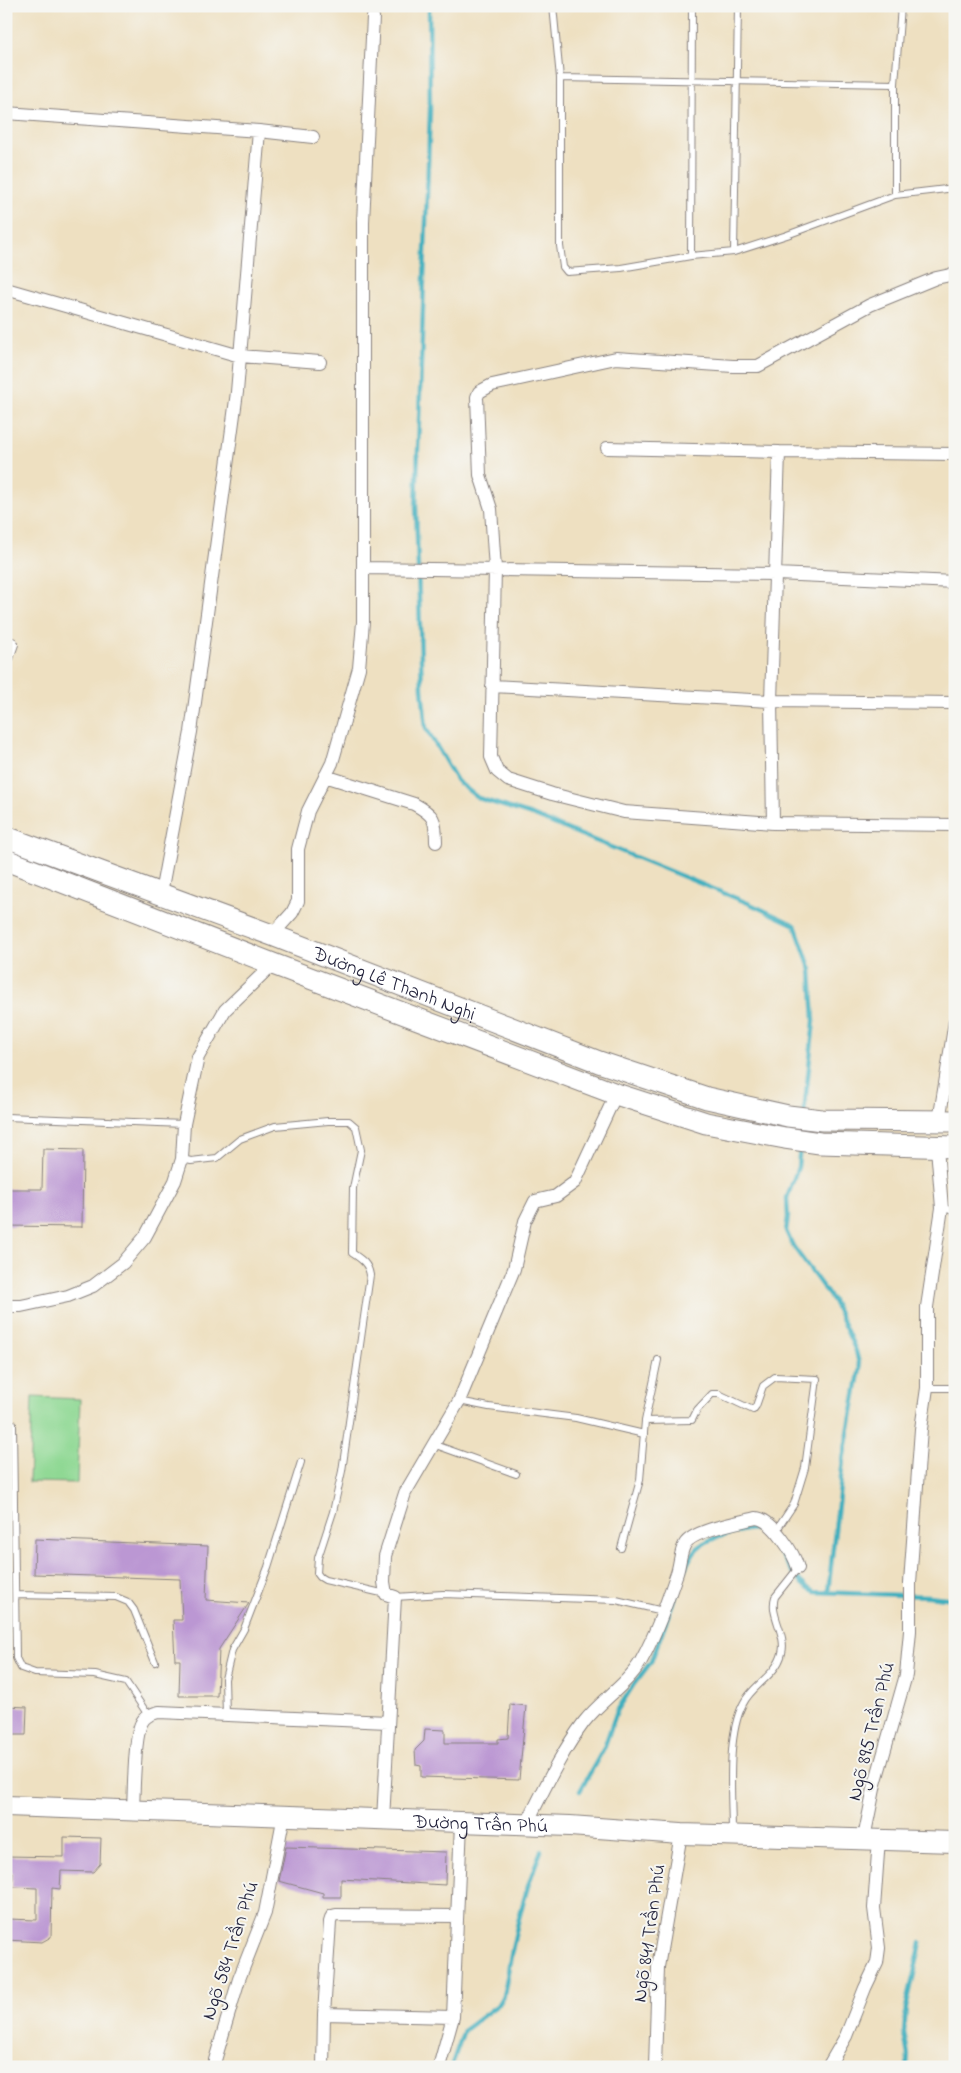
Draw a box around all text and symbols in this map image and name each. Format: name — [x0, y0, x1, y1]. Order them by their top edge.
street label: Đường Lê Thanh Nghị — [307, 940, 480, 1030]
street label: Ngõ 895 Trần Phú — [841, 1659, 905, 1804]
street label: Đường Trần Phú — [412, 1808, 549, 1842]
street label: Ngõ 841 Trần Phú — [626, 1862, 676, 2005]
street label: Ngõ 584 Trần Phú — [195, 1877, 268, 2024]

